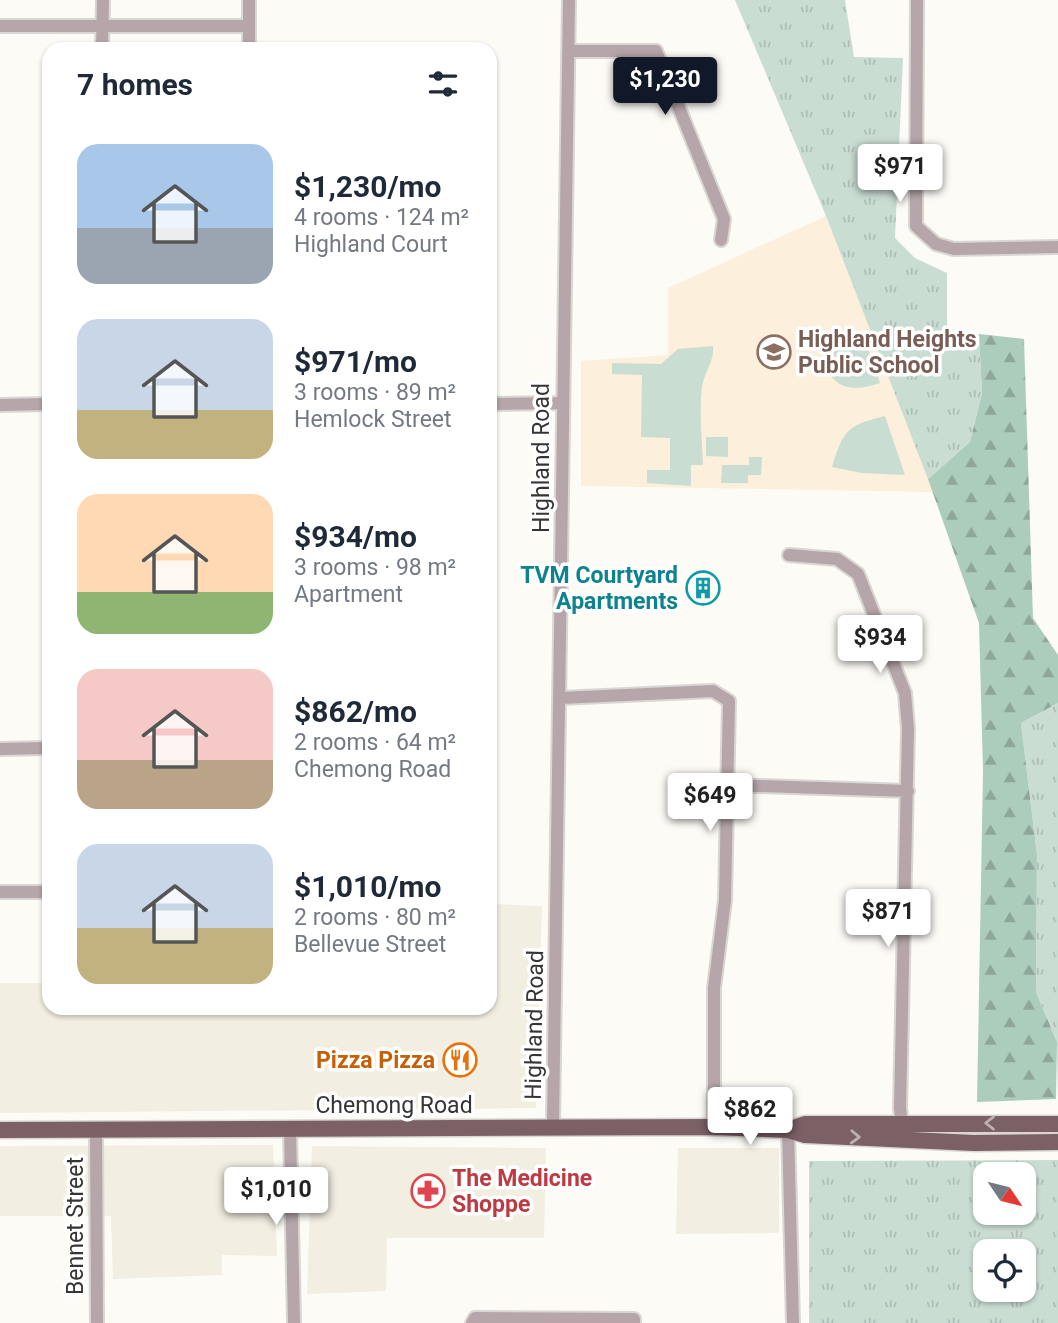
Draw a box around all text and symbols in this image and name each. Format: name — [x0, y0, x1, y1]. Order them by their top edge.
pin: $1,230 — [608, 58, 722, 117]
icon: filters — [424, 65, 462, 103]
text: $1,230 — [629, 66, 701, 93]
text: 7 homes — [77, 67, 193, 102]
pin: $971 — [859, 144, 941, 204]
text: $971 — [874, 153, 926, 180]
text: $1,230/mo — [294, 169, 442, 204]
icon: home — [133, 172, 217, 256]
text: 4 rooms · 124 m² — [294, 204, 469, 231]
text: Highland Court — [294, 231, 448, 258]
place label: Highland Heights Public School — [798, 326, 977, 379]
school or university icon: Highland Heights Public School — [755, 333, 793, 371]
text: $971/mo — [294, 344, 417, 379]
icon: home — [133, 347, 217, 431]
text: 3 rooms · 89 m² — [294, 379, 456, 406]
street label: Highland Road — [528, 383, 555, 533]
text: Hemlock Street — [294, 406, 452, 433]
text: $934/mo — [294, 519, 417, 554]
icon: home — [133, 522, 217, 606]
text: 3 rooms · 98 m² — [294, 554, 456, 581]
place label: TVM Courtyard Apartments — [520, 562, 678, 615]
building icon: TVM Courtyard Apartments — [684, 569, 722, 607]
text: Apartment — [294, 581, 403, 608]
pin: $934 — [839, 616, 921, 675]
text: $934 — [854, 624, 906, 651]
text: $862/mo — [294, 694, 417, 729]
icon: home — [133, 697, 217, 781]
text: 2 rooms · 64 m² — [294, 729, 456, 756]
text: Chemong Road — [294, 756, 451, 783]
pin: $649 — [669, 774, 751, 833]
text: $649 — [684, 782, 736, 809]
text: $1,010/mo — [294, 869, 442, 904]
icon: home — [133, 872, 217, 956]
pin: $871 — [847, 890, 929, 949]
text: $871 — [862, 898, 914, 925]
text: 2 rooms · 80 m² — [294, 904, 456, 931]
text: Bellevue Street — [294, 931, 446, 958]
street label: Highland Road — [520, 950, 549, 1100]
restaurant icon: Pizza Pizza — [441, 1041, 479, 1079]
place label: Pizza Pizza — [316, 1047, 435, 1074]
pin: $862 — [709, 1088, 791, 1147]
street label: Chemong Road — [315, 1092, 473, 1119]
text: $862 — [724, 1096, 776, 1123]
one-way arrow — [984, 1115, 995, 1131]
one-way arrow — [850, 1130, 861, 1145]
street label: Bennet Street — [62, 1157, 89, 1295]
north arrow — [973, 1162, 1036, 1225]
map controls — [973, 1162, 1036, 1302]
place label: The Medicine Shoppe — [452, 1165, 592, 1218]
pin: $1,010 — [219, 1168, 333, 1227]
pharmacy icon: The Medicine Shoppe — [409, 1172, 447, 1210]
text: $1,010 — [240, 1176, 312, 1203]
button: locate — [973, 1239, 1036, 1302]

